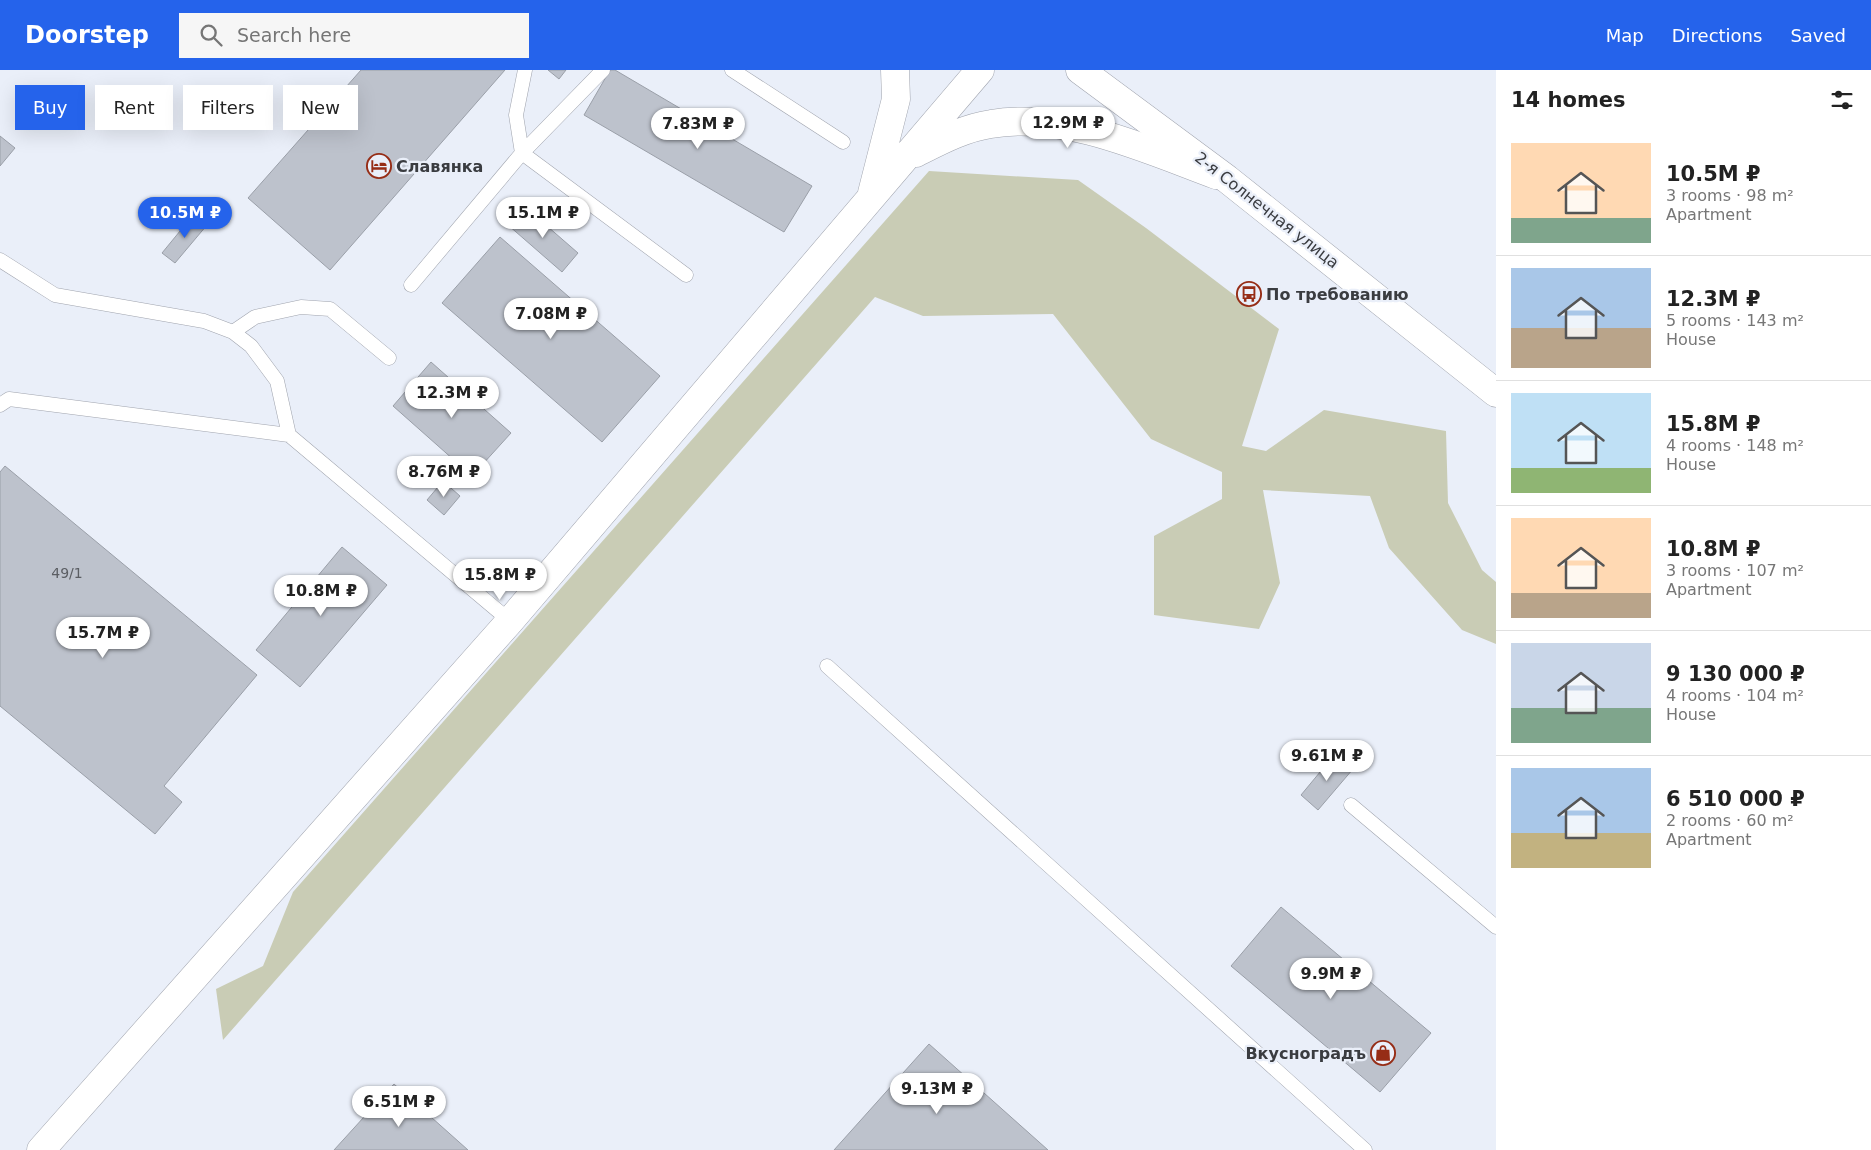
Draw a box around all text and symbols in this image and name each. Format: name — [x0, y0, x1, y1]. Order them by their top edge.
search box — [179, 13, 529, 58]
text: Doorstep — [25, 21, 149, 49]
icon: search — [197, 21, 225, 49]
text: Search here — [237, 24, 351, 46]
text: Map — [1606, 25, 1644, 46]
text: Directions — [1672, 25, 1762, 46]
text: Saved — [1790, 25, 1846, 46]
chip: Buy — [15, 85, 85, 130]
chip: Rent — [95, 85, 173, 130]
chip: Filters — [183, 85, 273, 130]
chip: New — [283, 85, 358, 130]
icon: filters — [1828, 86, 1856, 114]
text: 14 homes — [1511, 88, 1626, 112]
pin: 12.9M ₽ — [1022, 106, 1114, 149]
pin: 7.83M ₽ — [652, 108, 744, 150]
text: 12.9M ₽ — [1032, 113, 1104, 132]
text: 7.83M ₽ — [662, 114, 734, 133]
street label: 2-я Солнечная улица — [1191, 148, 1343, 272]
hotel icon: Славянка — [366, 153, 392, 179]
place label: Славянка — [396, 157, 483, 176]
text: 10.5M ₽ — [1666, 162, 1761, 186]
icon: home — [1551, 163, 1611, 223]
text: 3 rooms · 98 m² — [1666, 186, 1794, 205]
pin: 10.5M ₽ — [139, 196, 231, 239]
pin: 15.1M ₽ — [497, 196, 589, 239]
text: 10.5M ₽ — [149, 203, 221, 222]
text: 15.1M ₽ — [507, 203, 579, 222]
text: Apartment — [1666, 205, 1752, 224]
bus stop icon: По требованию — [1236, 281, 1262, 307]
place label: По требованию — [1266, 285, 1408, 304]
text: 12.3M ₽ — [1666, 287, 1761, 311]
icon: home — [1551, 288, 1611, 348]
pin: 7.08M ₽ — [505, 298, 597, 340]
text: 7.08M ₽ — [515, 304, 587, 323]
text: 5 rooms · 143 m² — [1666, 311, 1804, 330]
text: House — [1666, 330, 1716, 349]
pin: 12.3M ₽ — [406, 376, 498, 419]
text: 12.3M ₽ — [416, 383, 488, 402]
text: 15.8M ₽ — [1666, 412, 1761, 436]
icon: home — [1551, 413, 1611, 473]
text: 4 rooms · 148 m² — [1666, 436, 1804, 455]
text: House — [1666, 455, 1716, 474]
pin: 8.76M ₽ — [398, 456, 490, 498]
text: 8.76M ₽ — [408, 462, 480, 481]
text: 10.8M ₽ — [1666, 537, 1761, 561]
icon: home — [1551, 538, 1611, 598]
pin: 15.8M ₽ — [454, 558, 546, 601]
text: 3 rooms · 107 m² — [1666, 561, 1804, 580]
house number: 49/1 — [51, 565, 83, 581]
text: 15.8M ₽ — [464, 565, 536, 584]
pin: 10.8M ₽ — [275, 574, 367, 617]
text: Apartment — [1666, 580, 1752, 599]
text: 10.8M ₽ — [285, 581, 357, 600]
pin: 15.7M ₽ — [57, 616, 149, 659]
text: 15.7M ₽ — [67, 623, 139, 642]
text: 9 130 000 ₽ — [1666, 662, 1805, 686]
icon: home — [1551, 663, 1611, 723]
text: 4 rooms · 104 m² — [1666, 686, 1804, 705]
text: House — [1666, 705, 1716, 724]
pin: 9.61M ₽ — [1281, 740, 1373, 782]
text: 9.61M ₽ — [1291, 746, 1363, 765]
text: 6 510 000 ₽ — [1666, 787, 1805, 811]
icon: home — [1551, 788, 1611, 848]
text: 2 rooms · 60 m² — [1666, 811, 1794, 830]
text: Apartment — [1666, 830, 1752, 849]
pin: 9.9M ₽ — [1290, 958, 1372, 1000]
text: 9.9M ₽ — [1301, 964, 1361, 983]
shop icon: Вкусноградъ — [1370, 1040, 1396, 1066]
place label: Вкусноградъ — [1245, 1044, 1366, 1063]
pin: 9.13M ₽ — [891, 1072, 983, 1115]
text: 9.13M ₽ — [901, 1079, 973, 1098]
pin: 6.51M ₽ — [353, 1086, 445, 1128]
text: 6.51M ₽ — [363, 1092, 435, 1111]

